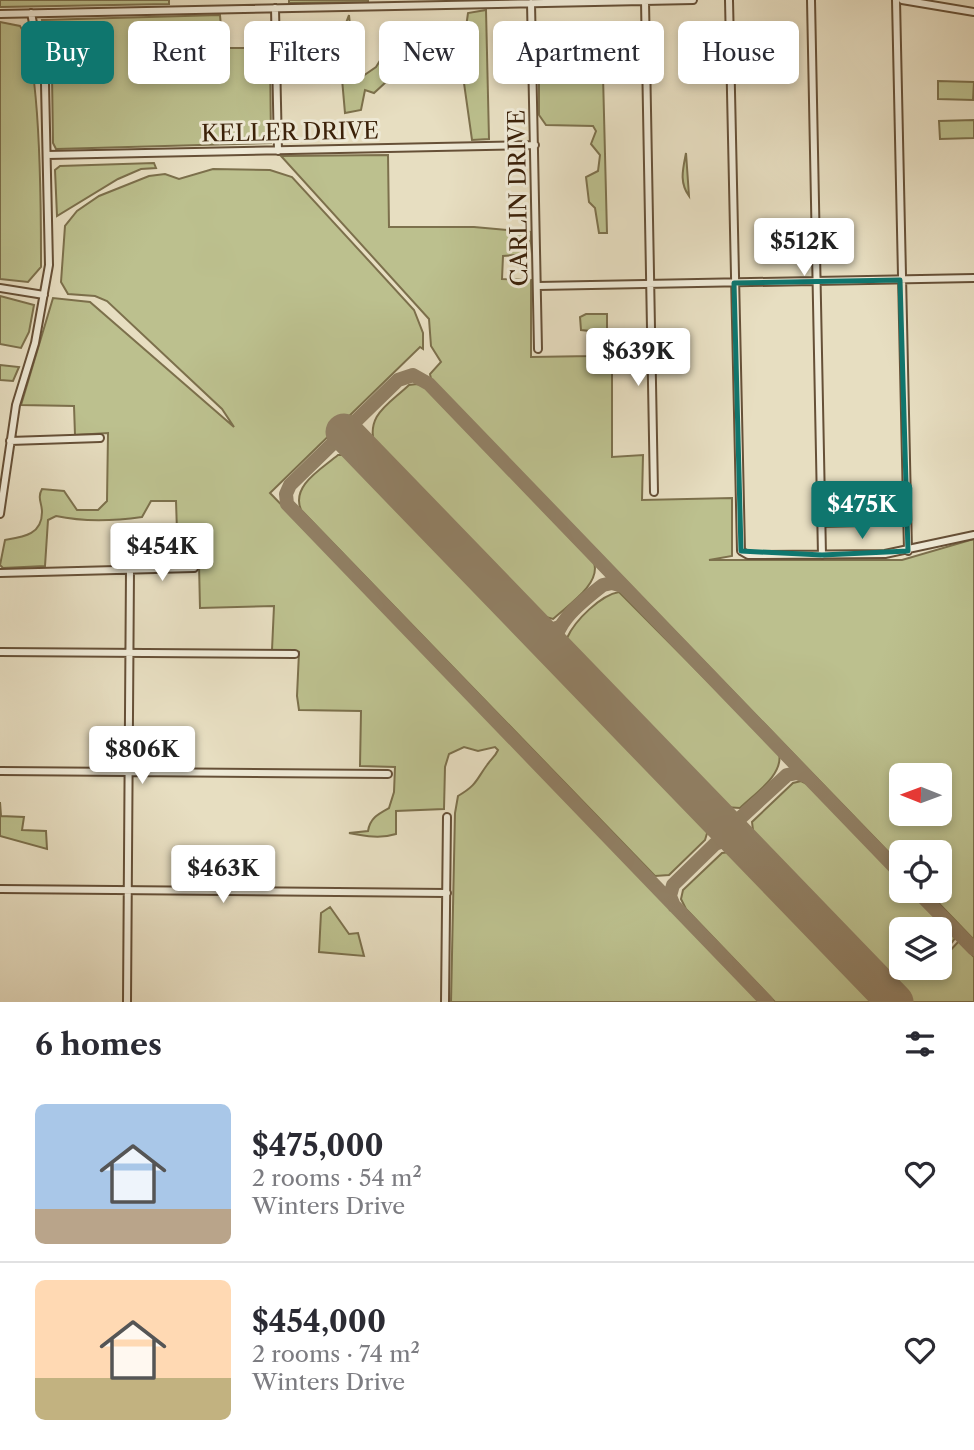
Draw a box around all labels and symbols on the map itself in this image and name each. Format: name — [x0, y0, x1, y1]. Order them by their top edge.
street label: CARLIN DRIVE — [502, 109, 534, 287]
street label: KELLER DRIVE — [201, 116, 379, 148]
pin: $512K — [755, 218, 853, 278]
pin: $639K — [589, 328, 687, 388]
pin: $475K — [813, 482, 911, 541]
pin: $454K — [113, 524, 211, 583]
pin: $806K — [93, 726, 191, 786]
north arrow — [889, 763, 952, 826]
pin: $463K — [174, 846, 272, 905]

